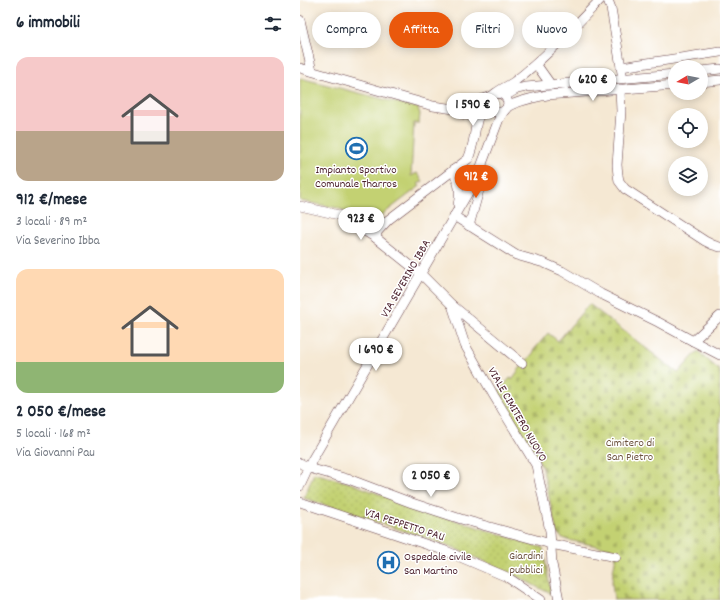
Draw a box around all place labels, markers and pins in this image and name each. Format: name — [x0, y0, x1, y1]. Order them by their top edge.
pin: 620 € — [565, 68, 621, 102]
pin: 1 590 € — [436, 93, 510, 127]
sports icon: Impianto Sportivo Comunale Tharros — [343, 135, 369, 161]
place label: Impianto Sportivo Comunale Tharros — [315, 162, 397, 193]
pin: 912 € — [448, 165, 504, 199]
pin: 923 € — [333, 207, 389, 241]
pin: 1 690 € — [339, 338, 413, 372]
pin: 2 050 € — [394, 464, 468, 498]
place label: Ospedale civile San Martino — [404, 549, 471, 580]
hospital icon: Ospedale civile San Martino — [376, 550, 402, 576]

